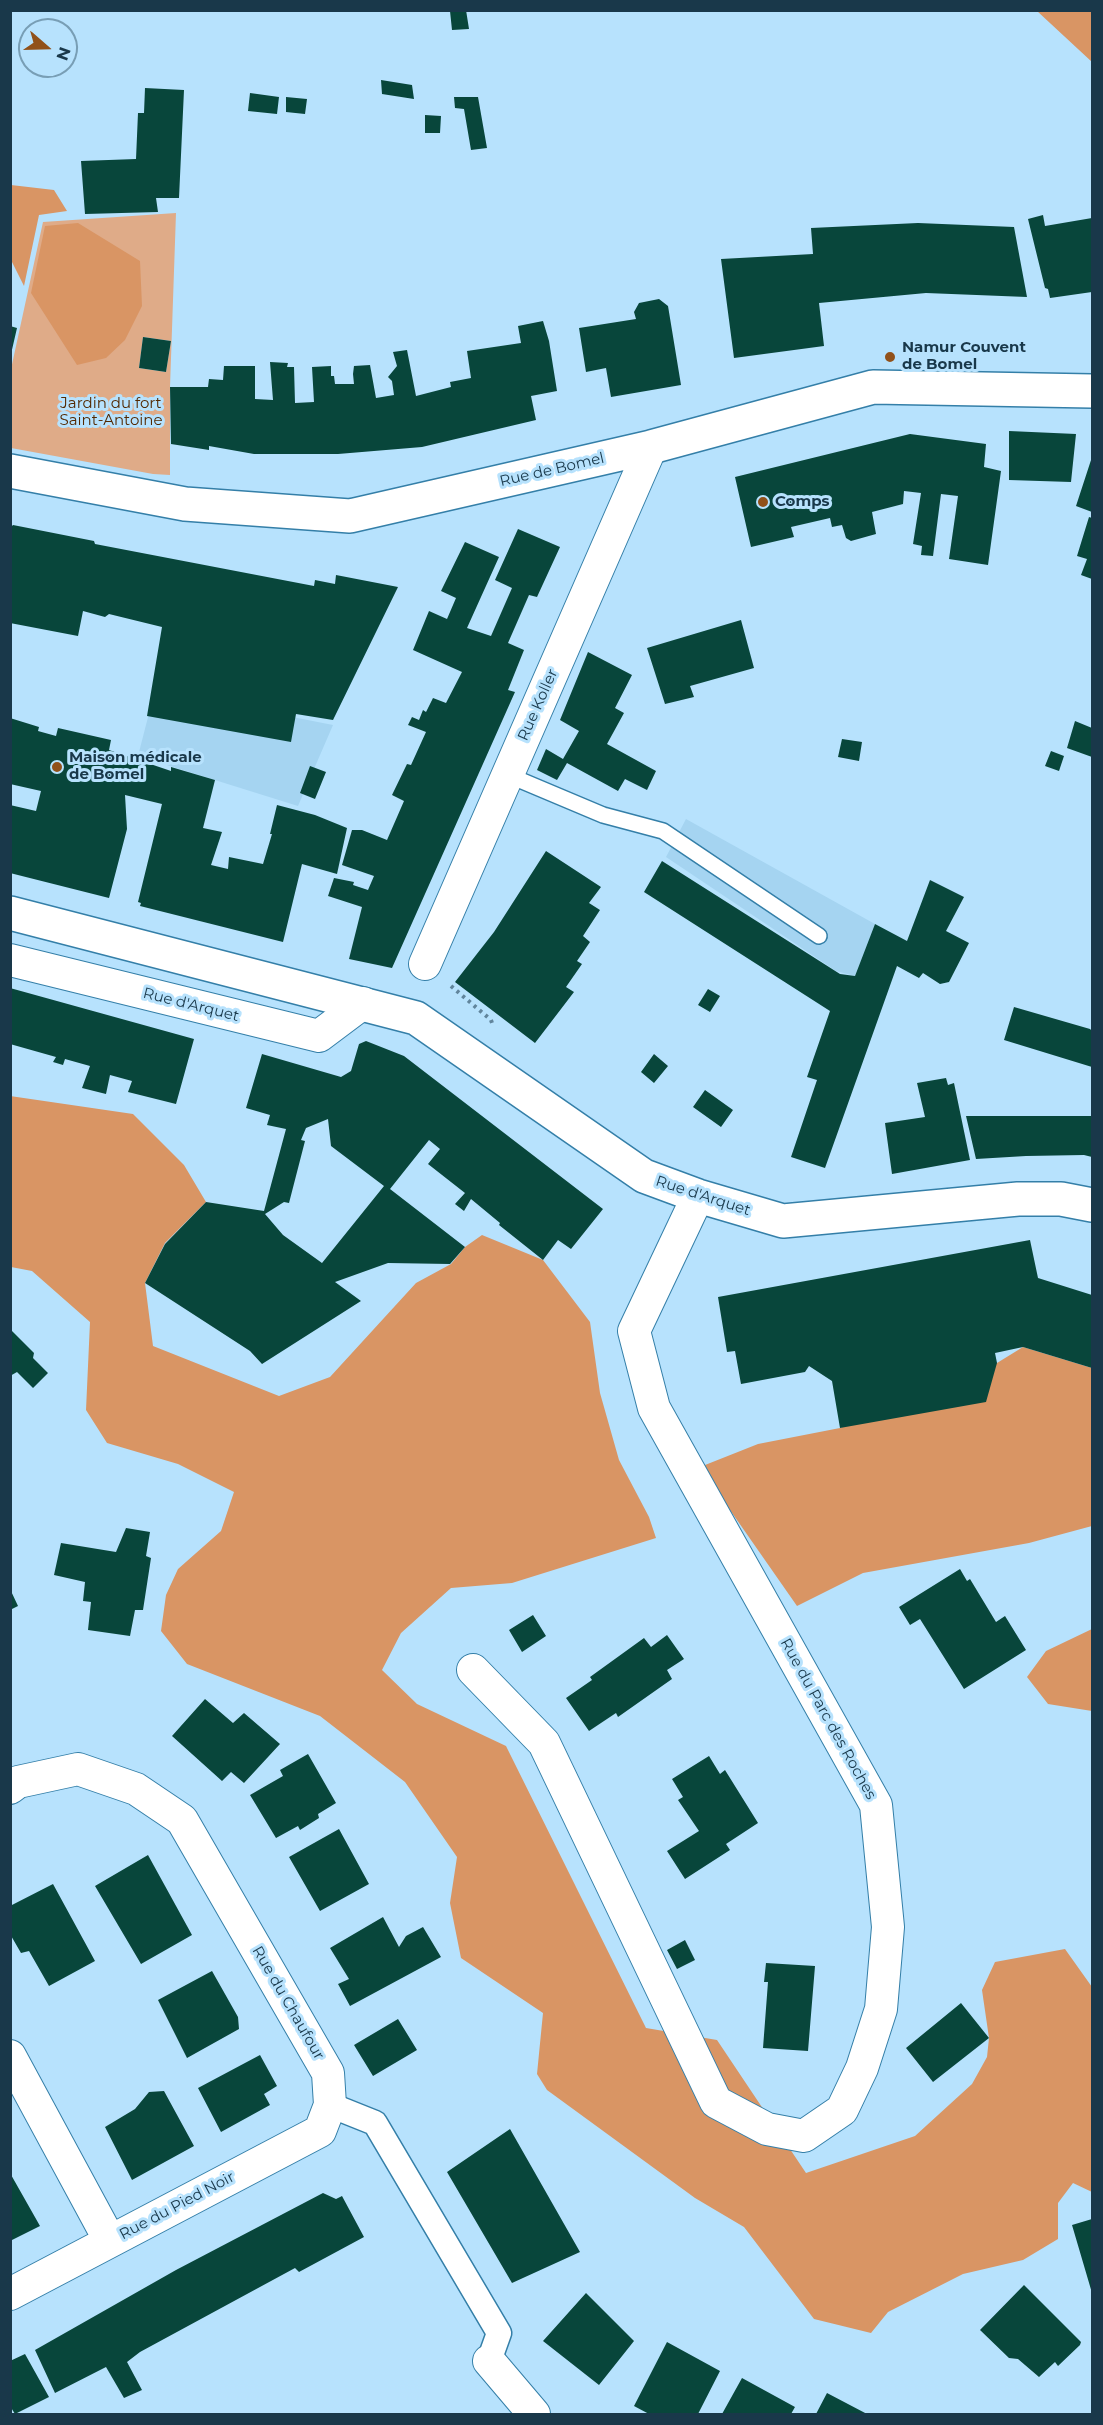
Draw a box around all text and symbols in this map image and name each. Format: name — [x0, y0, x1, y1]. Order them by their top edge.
north arrow — [18, 18, 78, 78]
text: N — [52, 44, 75, 63]
place label: Namur Couvent de Bomel — [902, 339, 1026, 374]
marker: Namur Couvent de Bomel — [883, 350, 897, 364]
park label: Jardin du fort Saint-Antoine — [59, 395, 163, 430]
street label: Rue de Bomel — [498, 449, 606, 491]
place label: Comps — [775, 493, 829, 511]
marker: Comps — [756, 495, 770, 509]
street label: Rue Koller — [514, 666, 562, 744]
place label: Maison médicale de Bomel — [69, 749, 202, 784]
marker: Maison médicale de Bomel — [50, 760, 64, 774]
street label: Rue d'Arquet — [141, 984, 241, 1026]
street label: Rue d'Arquet — [653, 1172, 753, 1220]
street label: Rue du Parc des Roches — [776, 1635, 880, 1803]
street label: Rue du Chaufour — [248, 1943, 328, 2063]
street label: Rue du Pied Noir — [116, 2168, 238, 2244]

